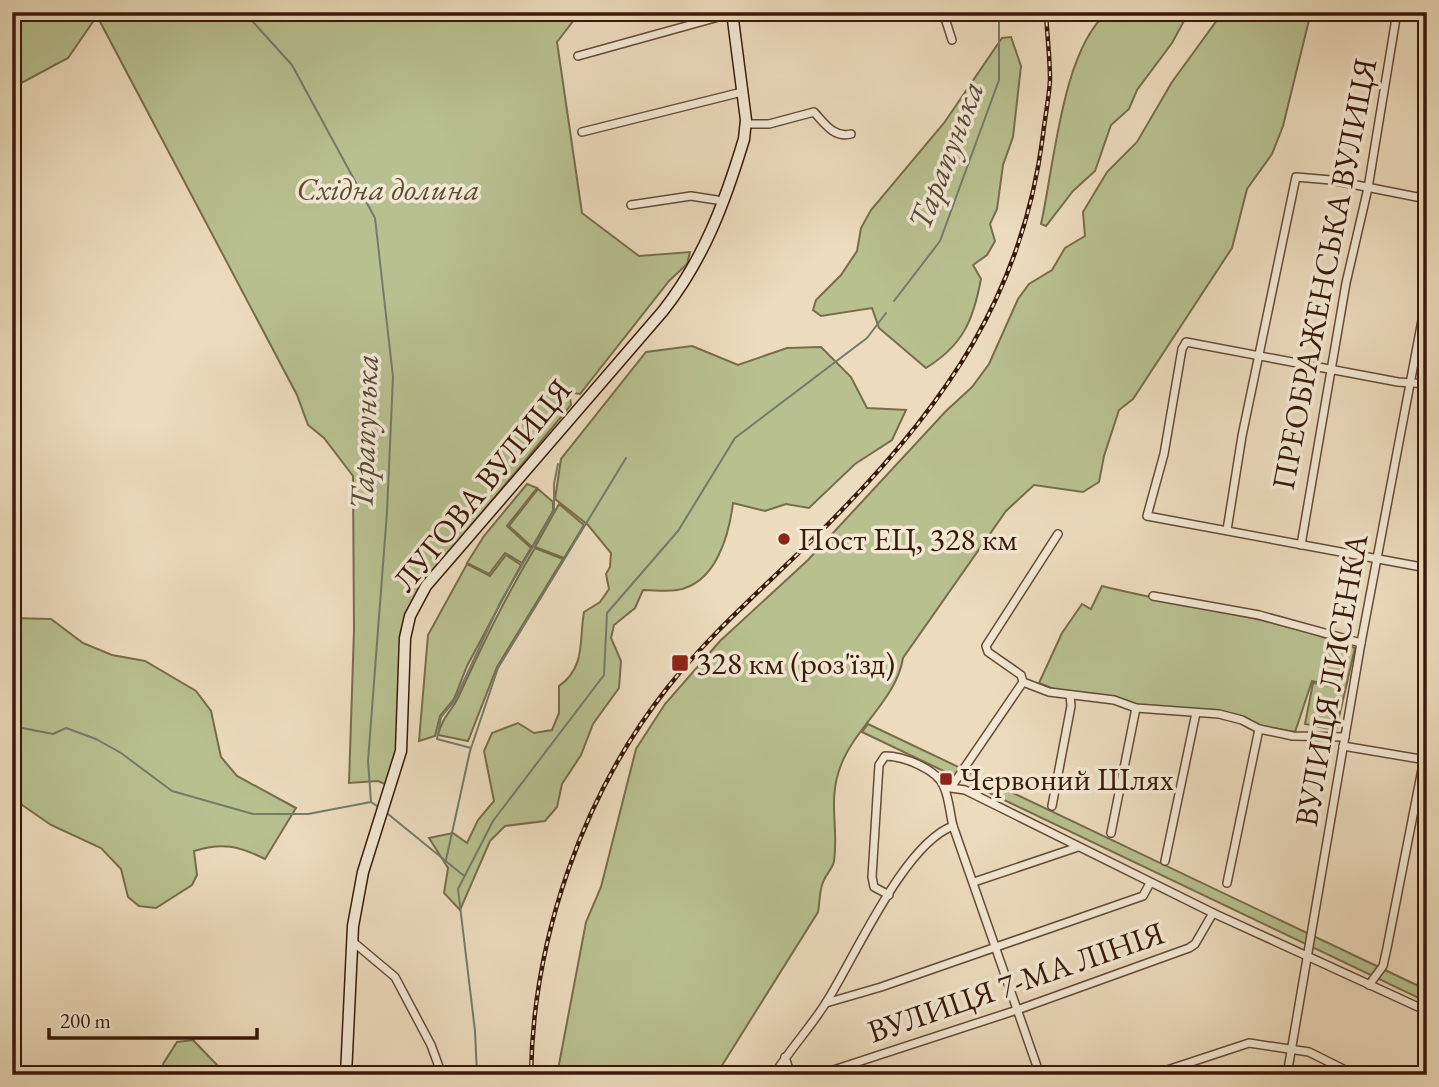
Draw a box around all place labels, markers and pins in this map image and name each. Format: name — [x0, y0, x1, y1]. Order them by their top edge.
place label: Пост ЕЦ, 328 км — [798, 518, 1017, 560]
marker: Пост ЕЦ, 328 км — [776, 531, 792, 547]
place label: 328 км (роз'їзд) — [696, 642, 895, 684]
marker: 328 км (роз'їзд) — [670, 653, 690, 673]
place label: Червоний Шлях — [960, 758, 1174, 800]
marker: Червоний Шлях — [938, 771, 954, 787]

